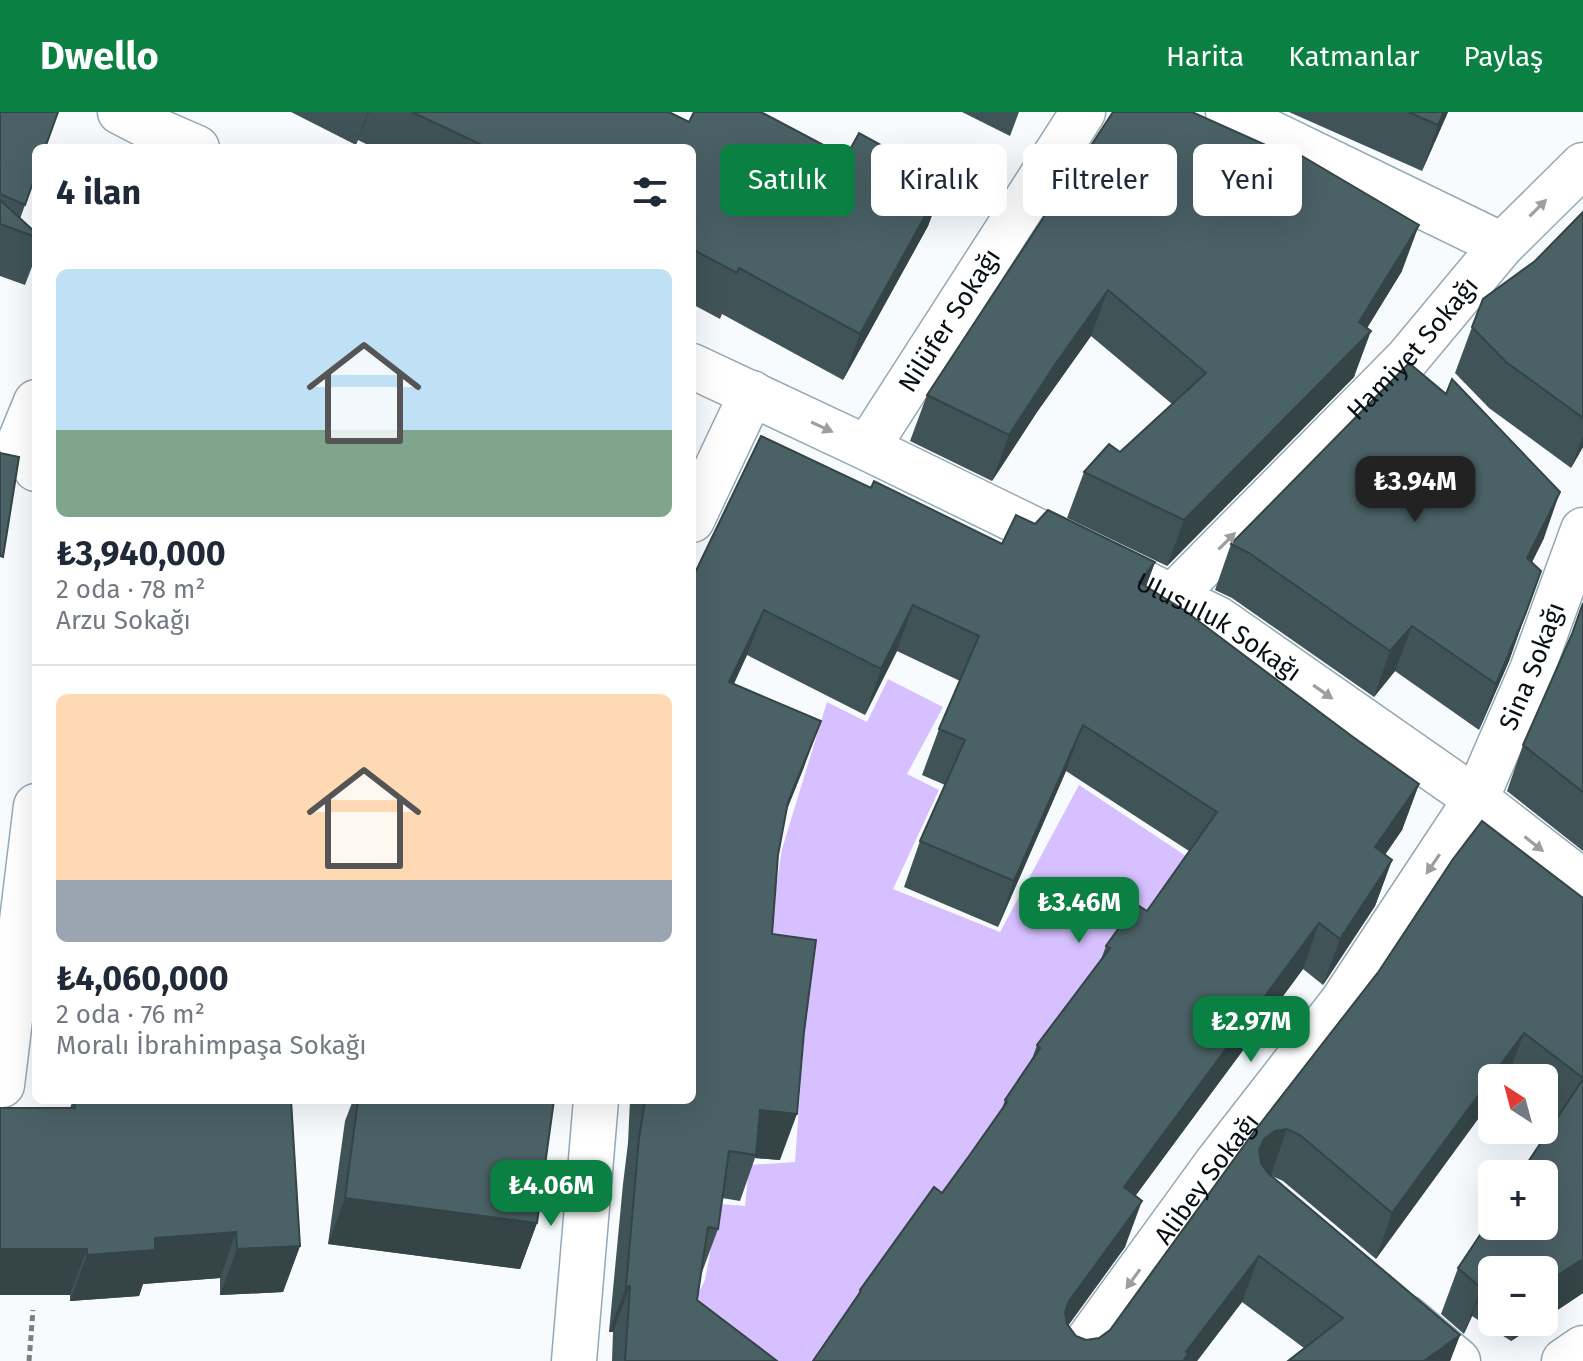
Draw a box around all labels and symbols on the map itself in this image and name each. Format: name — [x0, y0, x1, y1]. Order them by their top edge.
one-way arrow — [1528, 199, 1547, 218]
street label: Nilüfer Sokağı — [892, 243, 1007, 398]
street label: Hamiyet Sokağı — [1341, 271, 1485, 427]
one-way arrow — [810, 420, 834, 434]
pin: ₺3.94M — [1350, 456, 1480, 524]
one-way arrow — [1217, 532, 1236, 551]
street label: Ulusuluk Sokağı — [1131, 566, 1307, 688]
street label: Sina Sokağı — [1493, 598, 1571, 735]
one-way arrow — [1312, 684, 1333, 699]
one-way arrow — [1524, 836, 1544, 852]
one-way arrow — [1426, 854, 1441, 875]
pin: ₺3.46M — [1014, 877, 1144, 945]
pin: ₺2.97M — [1186, 996, 1316, 1064]
north arrow — [1478, 1064, 1558, 1144]
street label: Alibey Sokağı — [1148, 1107, 1266, 1251]
pin: ₺4.06M — [486, 1160, 616, 1228]
one-way arrow — [1125, 1268, 1141, 1289]

